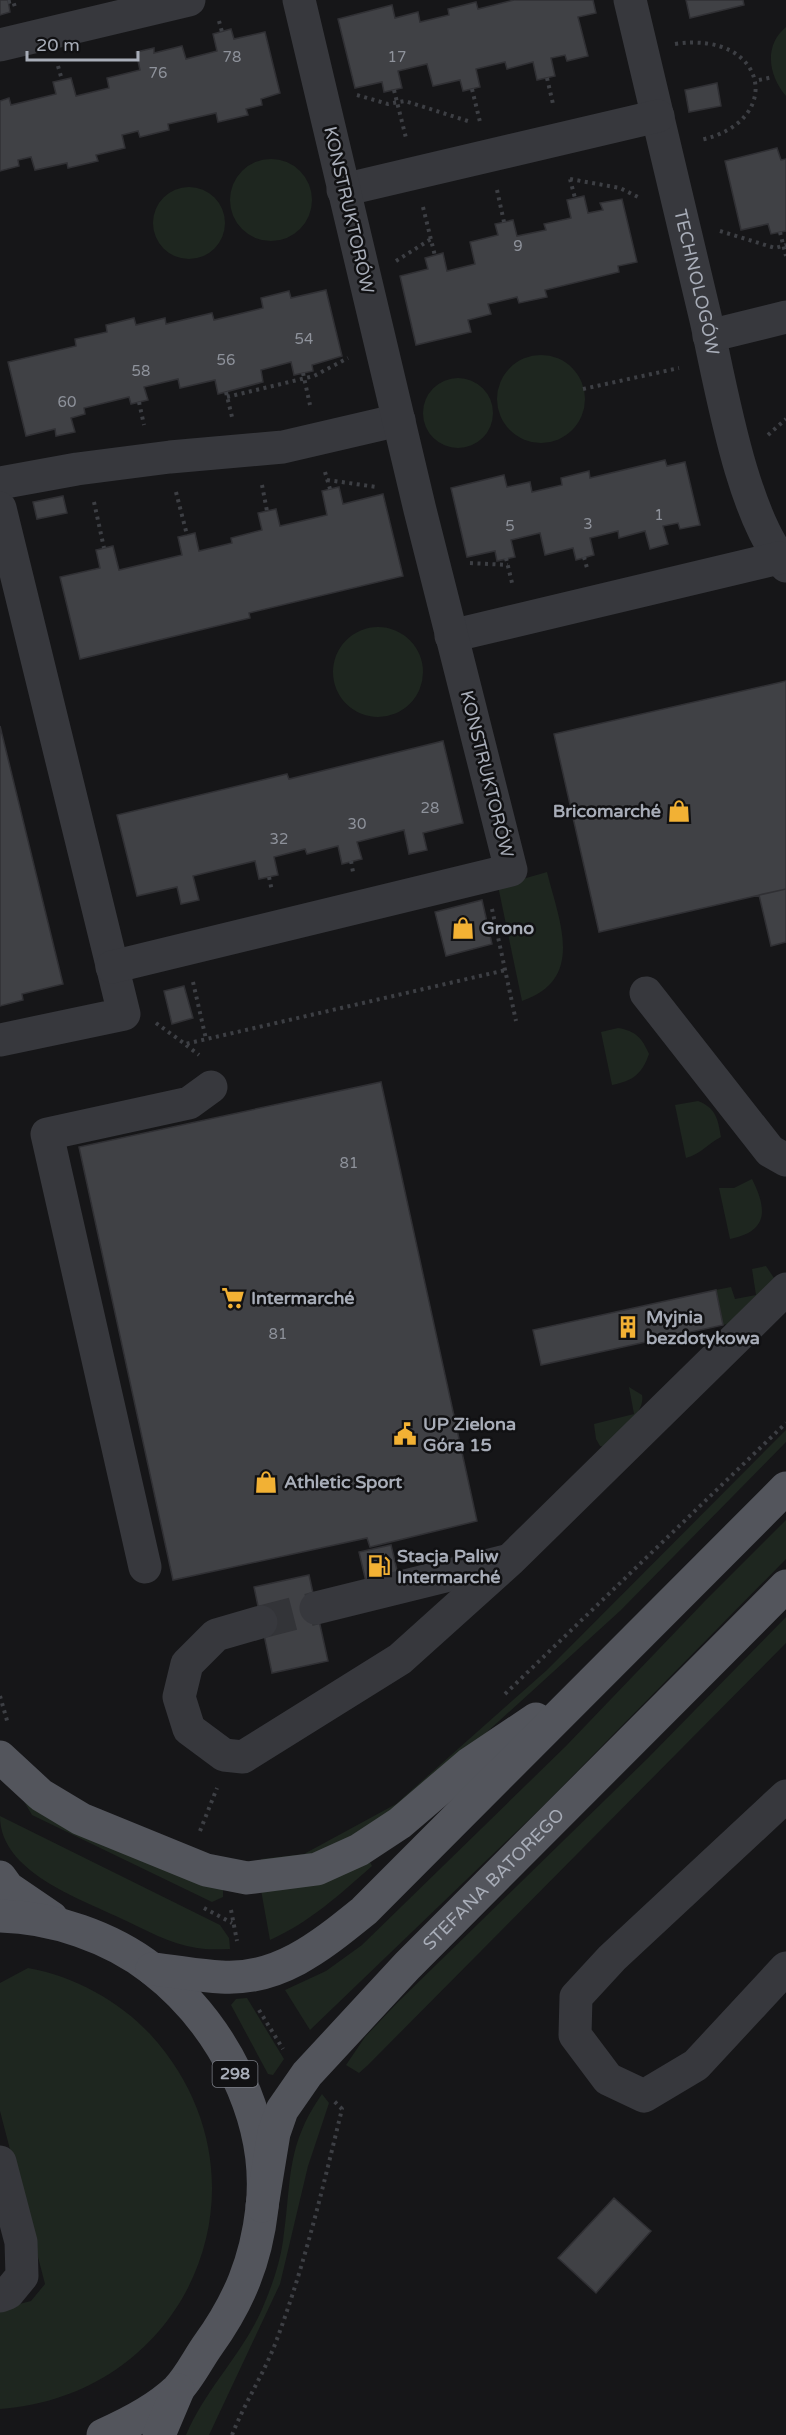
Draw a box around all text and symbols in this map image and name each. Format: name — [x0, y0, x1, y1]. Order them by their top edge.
scale bar — [27, 24, 138, 62]
text: 20 m — [36, 34, 80, 56]
house number: 78 — [223, 48, 241, 66]
house number: 17 — [388, 48, 406, 66]
house number: 76 — [149, 64, 167, 82]
street label: KONSTRUKTORÓW — [319, 124, 379, 296]
street label: TECHNOLOGÓW — [669, 207, 724, 357]
house number: 9 — [513, 237, 523, 255]
house number: 54 — [295, 330, 313, 348]
house number: 56 — [217, 351, 235, 369]
house number: 58 — [132, 362, 150, 380]
house number: 60 — [58, 393, 76, 411]
house number: 1 — [654, 506, 664, 524]
house number: 3 — [583, 515, 593, 533]
house number: 5 — [505, 517, 515, 535]
street label: KONSTRUKTORÓW — [456, 688, 518, 860]
shop icon: Bricomarché — [666, 798, 692, 824]
house number: 28 — [421, 799, 439, 817]
place label: Bricomarché — [553, 800, 661, 822]
house number: 30 — [348, 815, 366, 833]
house number: 32 — [270, 830, 288, 848]
shop icon: Grono — [450, 915, 476, 941]
place label: Grono — [481, 917, 534, 939]
house number: 81 — [340, 1154, 358, 1172]
supermarket icon: Intermarché — [220, 1285, 246, 1311]
place label: Intermarché — [251, 1287, 355, 1309]
place label: Myjnia bezdotykowa — [646, 1306, 760, 1349]
building icon: Myjnia bezdotykowa — [615, 1314, 641, 1340]
house number: 81 — [269, 1325, 287, 1343]
place label: UP Zielona Góra 15 — [423, 1413, 516, 1456]
public building icon: UP Zielona Góra 15 — [392, 1421, 418, 1447]
shop icon: Athletic Sport — [253, 1469, 279, 1495]
place label: Athletic Sport — [284, 1471, 402, 1493]
place label: Stacja Paliw Intermarché — [397, 1545, 501, 1588]
fuel station icon: Stacja Paliw Intermarché — [366, 1553, 392, 1579]
street label: STEFANA BATOREGO — [418, 1804, 569, 1955]
road number: 298 — [212, 2061, 258, 2087]

